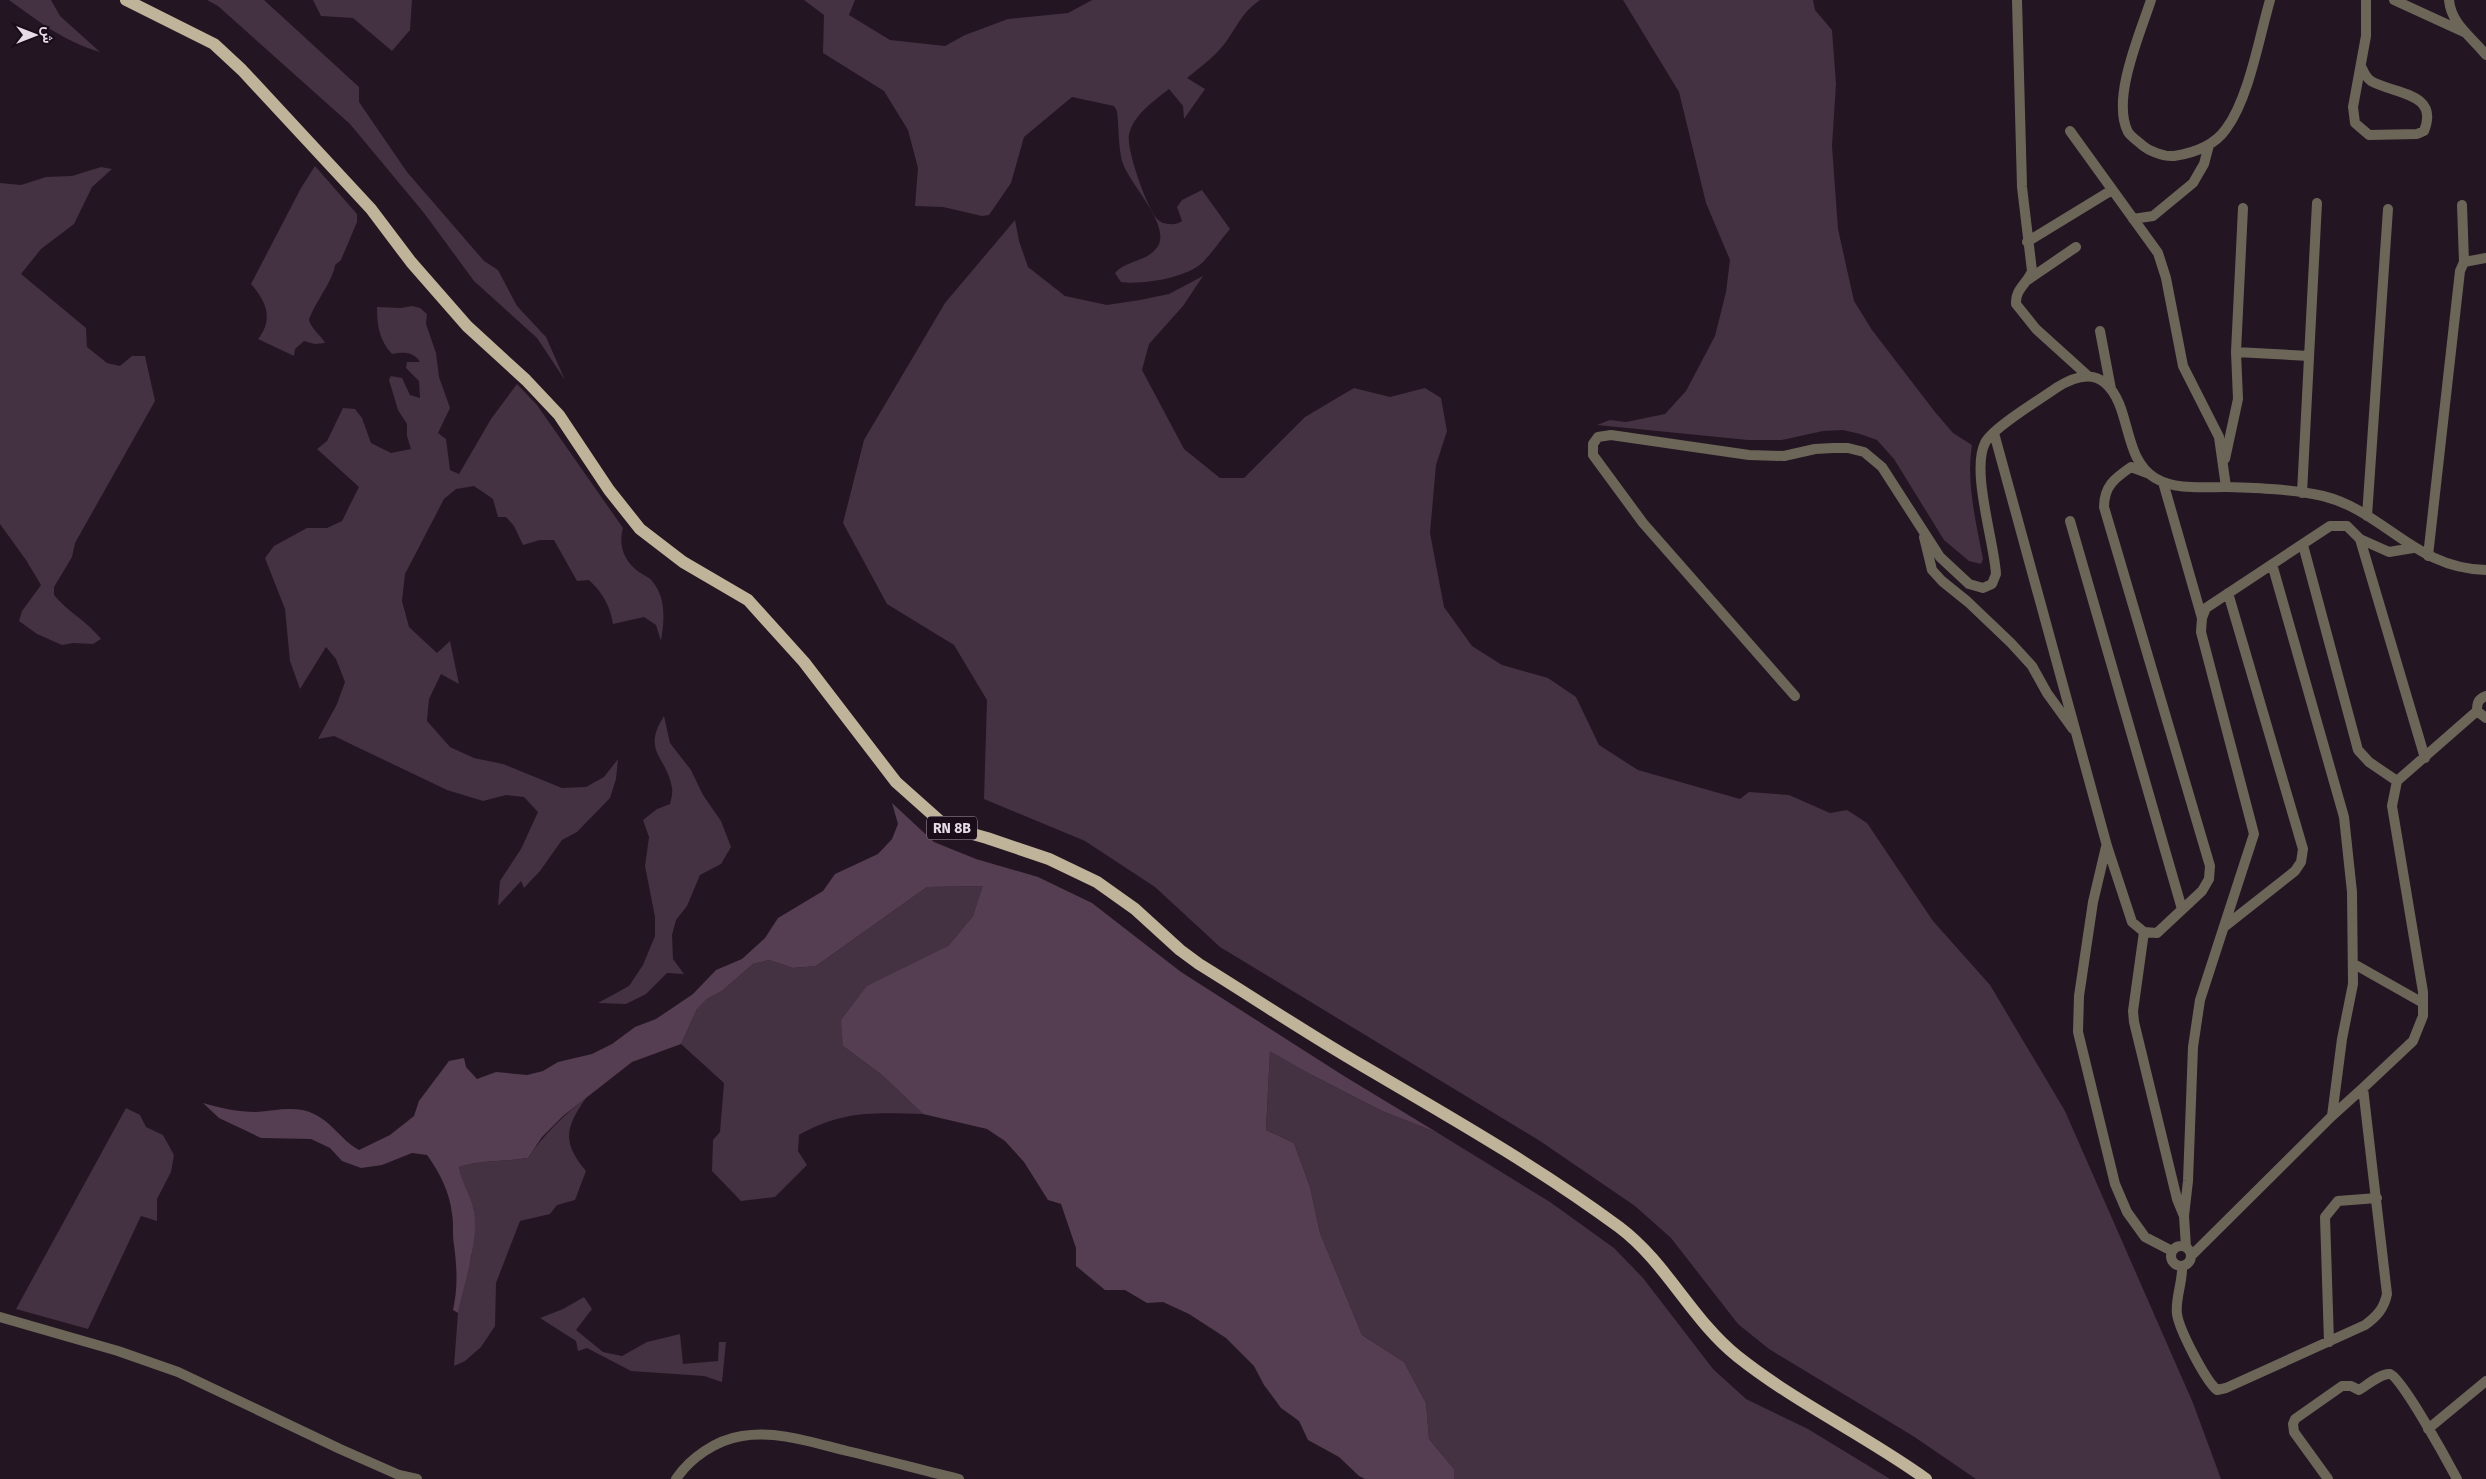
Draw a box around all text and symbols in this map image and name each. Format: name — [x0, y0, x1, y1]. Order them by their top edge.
north arrow — [10, 10, 60, 60]
text: ش — [39, 27, 56, 44]
road number: RN 8B — [927, 816, 977, 840]

